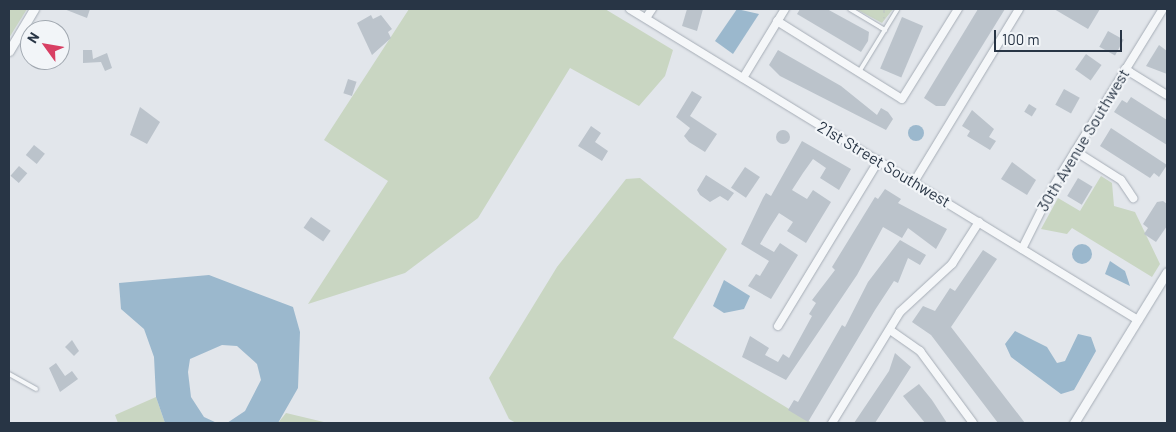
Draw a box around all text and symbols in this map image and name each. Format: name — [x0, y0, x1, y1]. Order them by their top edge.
north arrow — [20, 20, 70, 70]
scale bar — [996, 20, 1124, 52]
text: N — [23, 29, 42, 46]
text: 100 m — [1002, 30, 1040, 48]
street label: 30th Avenue Southwest — [1033, 65, 1133, 215]
street label: 21st Street Southwest — [814, 117, 954, 211]

